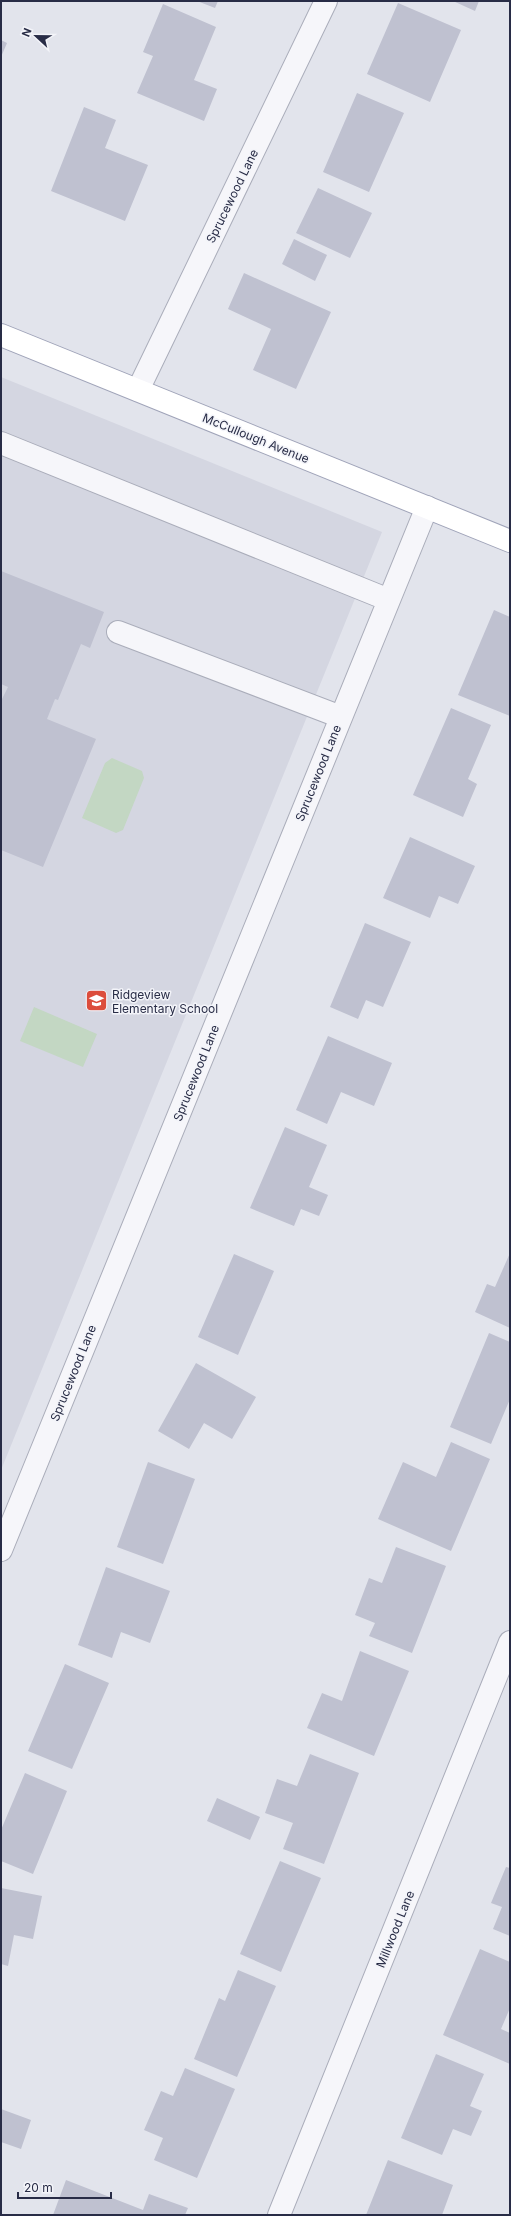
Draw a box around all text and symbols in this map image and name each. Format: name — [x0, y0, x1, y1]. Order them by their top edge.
north arrow — [16, 16, 56, 56]
text: N — [19, 26, 35, 39]
street label: Sprucewood Lane — [203, 147, 261, 245]
street label: McCullough Avenue — [201, 410, 311, 466]
street label: Sprucewood Lane — [292, 723, 344, 823]
place label: Ridgeview Elementary School — [112, 987, 218, 1016]
school or university icon: Ridgeview Elementary School — [83, 988, 109, 1014]
street label: Sprucewood Lane — [170, 1023, 222, 1123]
street label: Sprucewood Lane — [47, 1323, 99, 1423]
street label: Millwood Lane — [373, 1888, 417, 1970]
scale bar — [18, 2174, 111, 2200]
text: 20 m — [24, 2180, 53, 2195]

